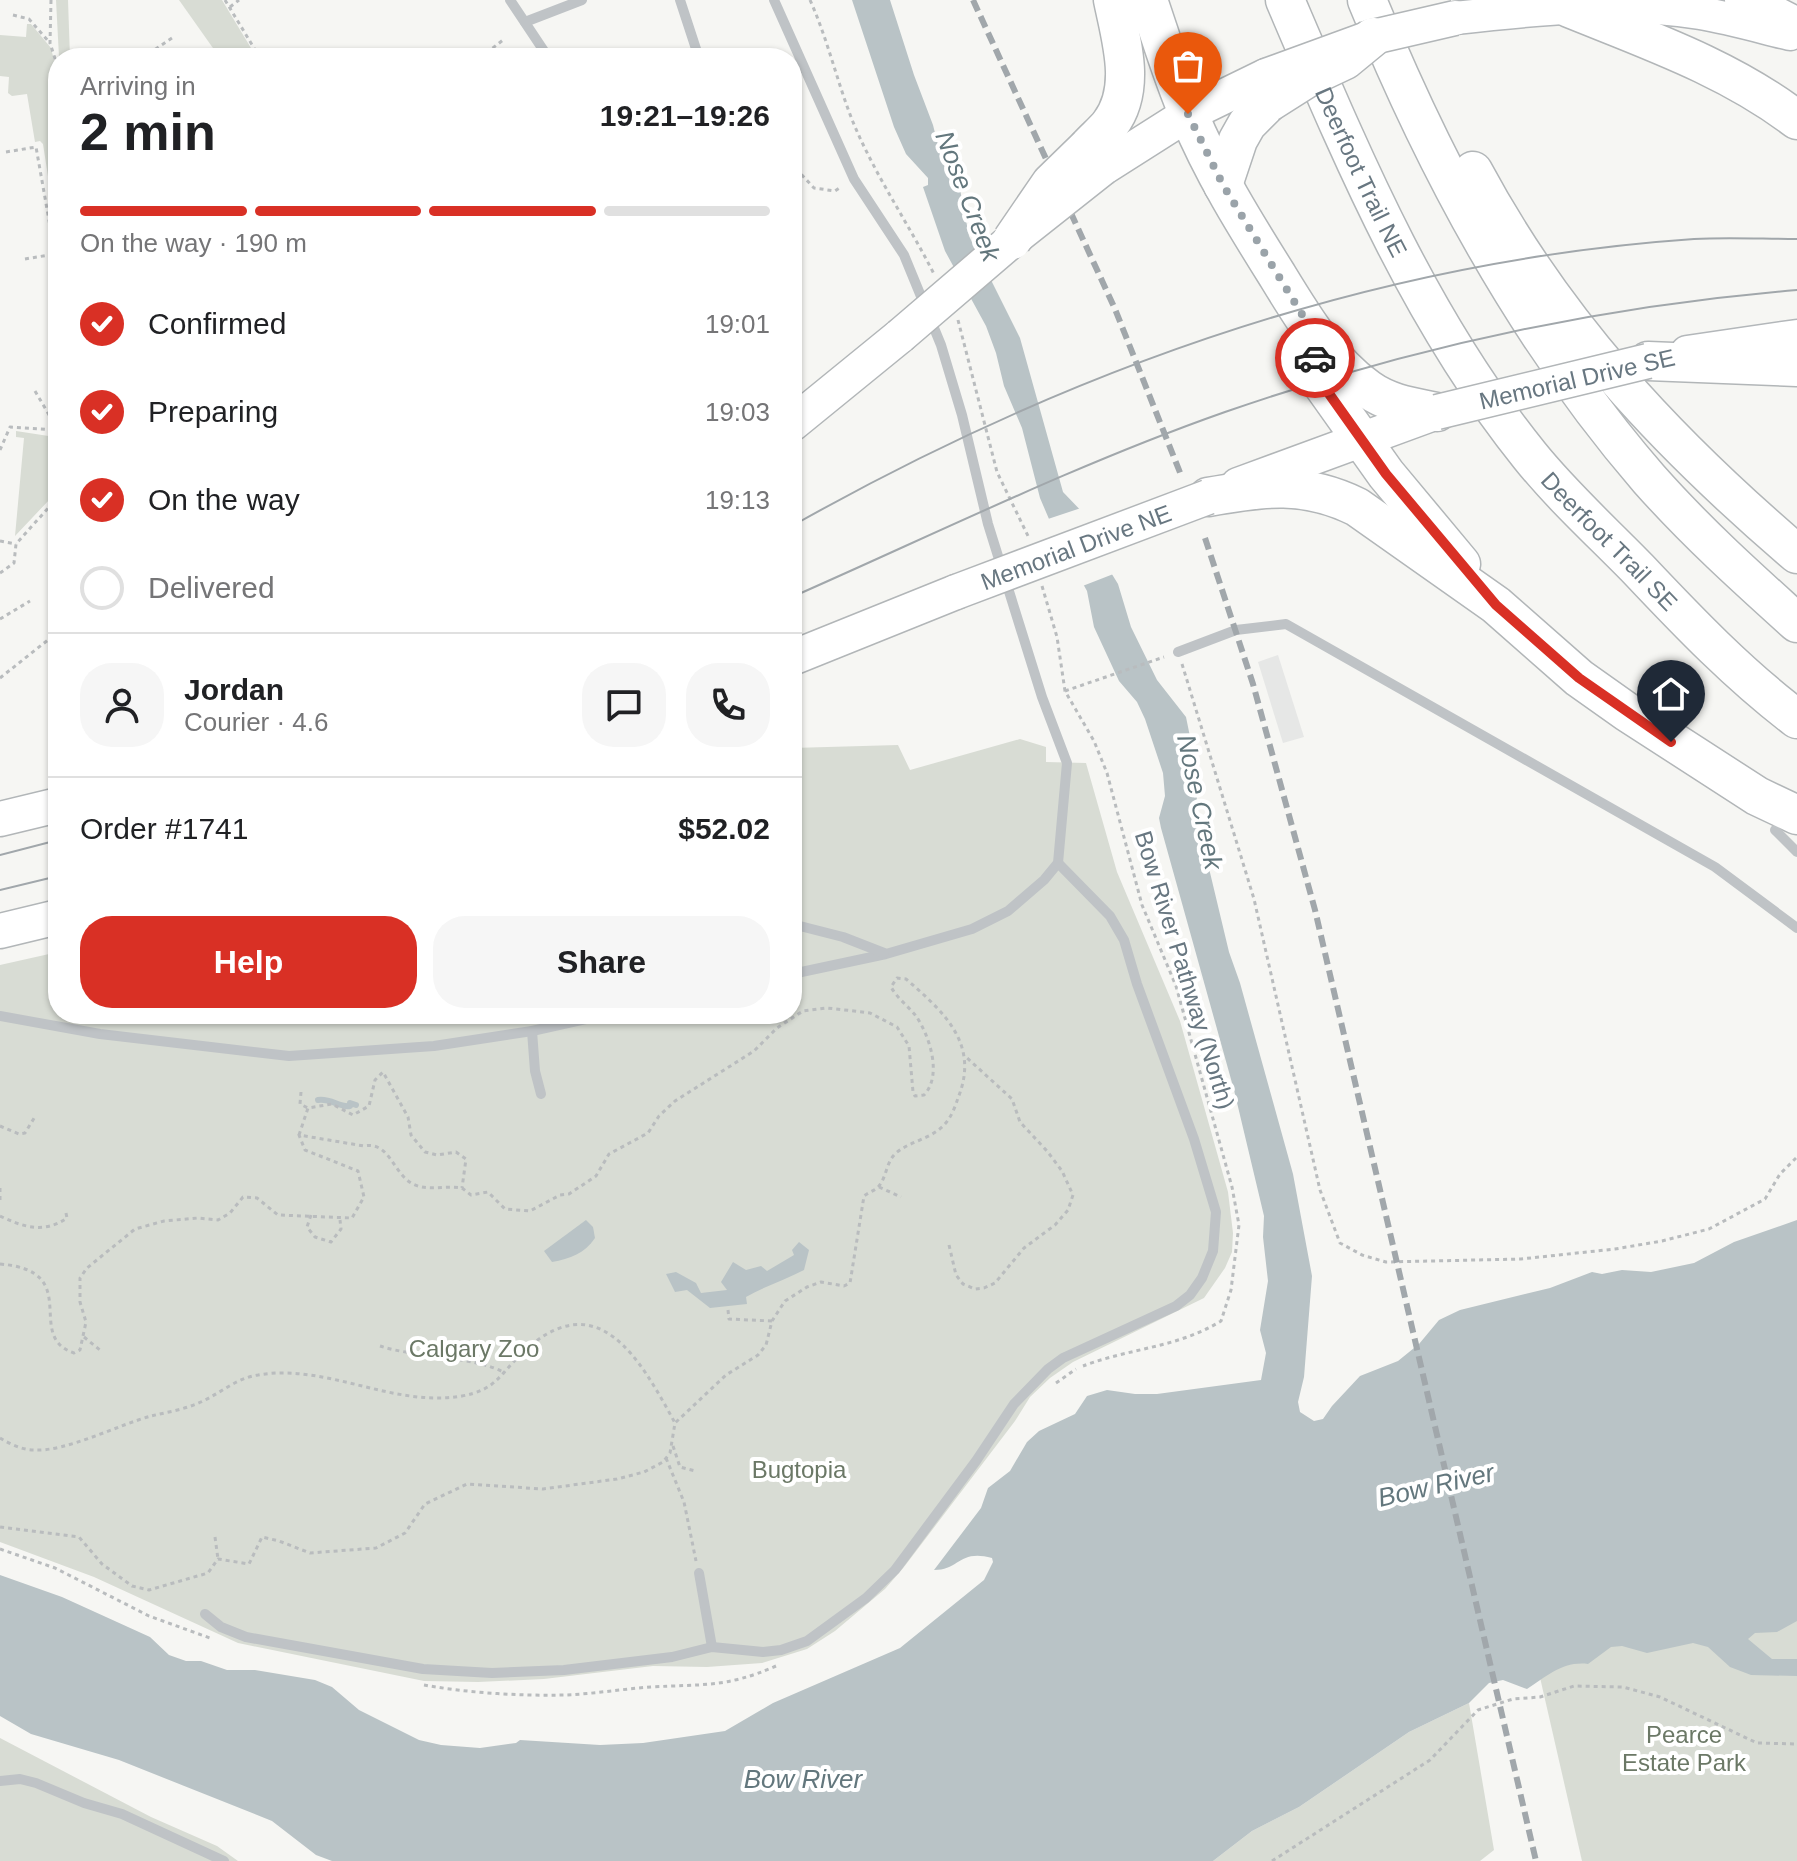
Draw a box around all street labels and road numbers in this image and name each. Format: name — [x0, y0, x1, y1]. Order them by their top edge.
street label: Deerfoot Trail NE — [1310, 83, 1413, 261]
street label: Memorial Drive SE — [1477, 343, 1677, 415]
street label: Deerfoot Trail SE — [1536, 466, 1683, 616]
street label: Memorial Drive NE — [977, 499, 1175, 595]
street label: Bow River Pathway (North) — [1130, 828, 1240, 1112]

